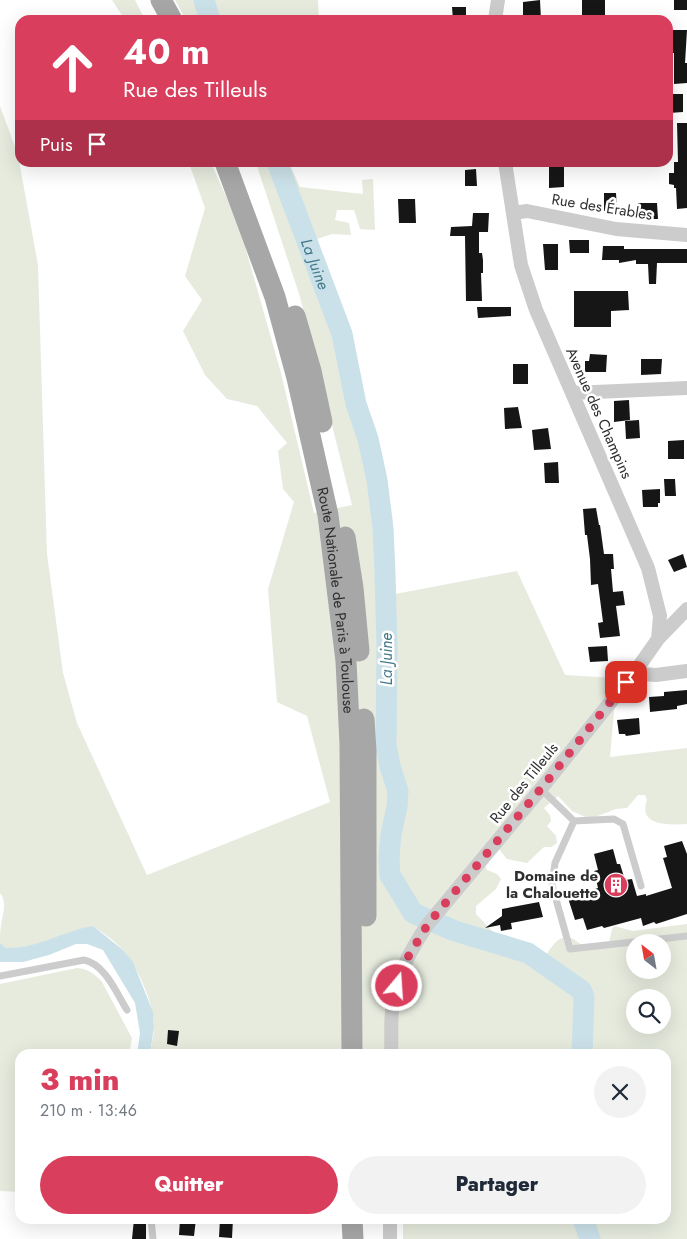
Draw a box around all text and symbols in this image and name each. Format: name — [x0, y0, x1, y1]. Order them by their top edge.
text: 40 m — [123, 27, 210, 77]
icon: ahead — [40, 35, 105, 100]
text: Rue des Tilleuls — [123, 73, 267, 105]
icon: arrive — [83, 130, 111, 158]
text: Puis — [40, 131, 73, 158]
street label: Rue des Érables — [550, 188, 654, 226]
water label: La Juine — [295, 235, 336, 293]
street label: Avenue des Champins — [560, 344, 638, 482]
street label: Route Nationale de Paris à Toulouse — [311, 485, 360, 714]
water label: La Juine — [375, 633, 398, 685]
pin — [605, 661, 647, 703]
icon: arrive — [612, 668, 640, 696]
street label: Rue des Tilleuls — [485, 738, 563, 828]
place label: Domaine de la Chalouette — [506, 865, 598, 904]
building icon: Domaine de la Chalouette — [603, 872, 629, 898]
north arrow — [626, 934, 671, 979]
map controls — [626, 934, 671, 1034]
position arrow — [370, 959, 422, 1011]
button: search — [626, 989, 671, 1034]
text: 3 min — [40, 1058, 119, 1101]
button: close — [594, 1066, 646, 1118]
text: 210 m · 13:46 — [40, 1099, 137, 1122]
button: Quitter — [40, 1156, 338, 1214]
button: Partager — [348, 1156, 646, 1214]

